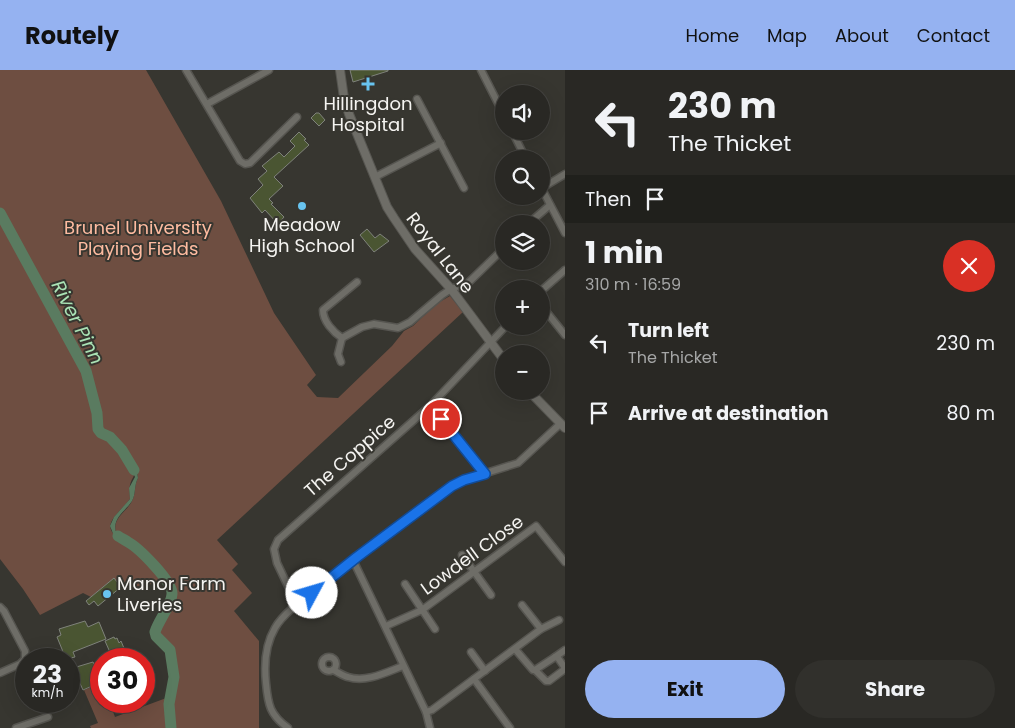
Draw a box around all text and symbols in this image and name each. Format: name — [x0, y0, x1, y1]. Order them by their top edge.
text: Routely — [25, 19, 119, 52]
text: Home — [685, 23, 739, 48]
text: Map — [767, 23, 807, 48]
text: About — [835, 23, 889, 48]
text: Contact — [917, 23, 990, 48]
marker: Hillingdon Hospital — [361, 77, 375, 91]
text: 230 m — [668, 81, 776, 130]
map controls — [495, 85, 550, 400]
button: sound — [495, 85, 550, 140]
icon: left — [585, 90, 650, 155]
place label: Hillingdon Hospital — [323, 91, 413, 137]
text: The Thicket — [668, 128, 791, 159]
button: search — [495, 150, 550, 205]
icon: arrive — [641, 185, 669, 213]
text: Then — [585, 186, 631, 213]
marker: Meadow High School — [296, 200, 308, 212]
street label: Royal Lane — [401, 207, 480, 298]
place label: Meadow High School — [249, 212, 355, 258]
park label: Brunel University Playing Fields — [64, 215, 212, 261]
button: layers — [495, 215, 550, 270]
text: 1 min — [585, 231, 663, 274]
button: close — [943, 240, 995, 292]
text: 310 m · 16:59 — [585, 273, 681, 296]
water label: River Pinn — [45, 275, 110, 369]
button: + — [495, 280, 550, 335]
text: Turn left — [628, 317, 709, 344]
icon: left — [585, 329, 613, 357]
text: 230 m — [936, 330, 995, 357]
button: − — [495, 345, 550, 400]
text: The Thicket — [628, 346, 718, 369]
pin — [420, 398, 462, 440]
icon: arrive — [585, 399, 613, 427]
text: Arrive at destination — [628, 400, 829, 427]
text: 80 m — [946, 400, 995, 427]
icon: arrive — [427, 405, 455, 433]
street label: The Coppice — [299, 409, 401, 502]
street label: Lowdell Close — [415, 509, 528, 600]
position arrow — [285, 566, 337, 618]
place label: Manor Farm Liveries — [117, 571, 226, 617]
marker: Manor Farm Liveries — [101, 588, 113, 600]
speed limit sign: 30 — [90, 648, 155, 713]
text: 23 — [33, 657, 62, 692]
button: Exit — [585, 660, 785, 718]
button: Share — [795, 660, 995, 718]
text: km/h — [32, 684, 63, 701]

